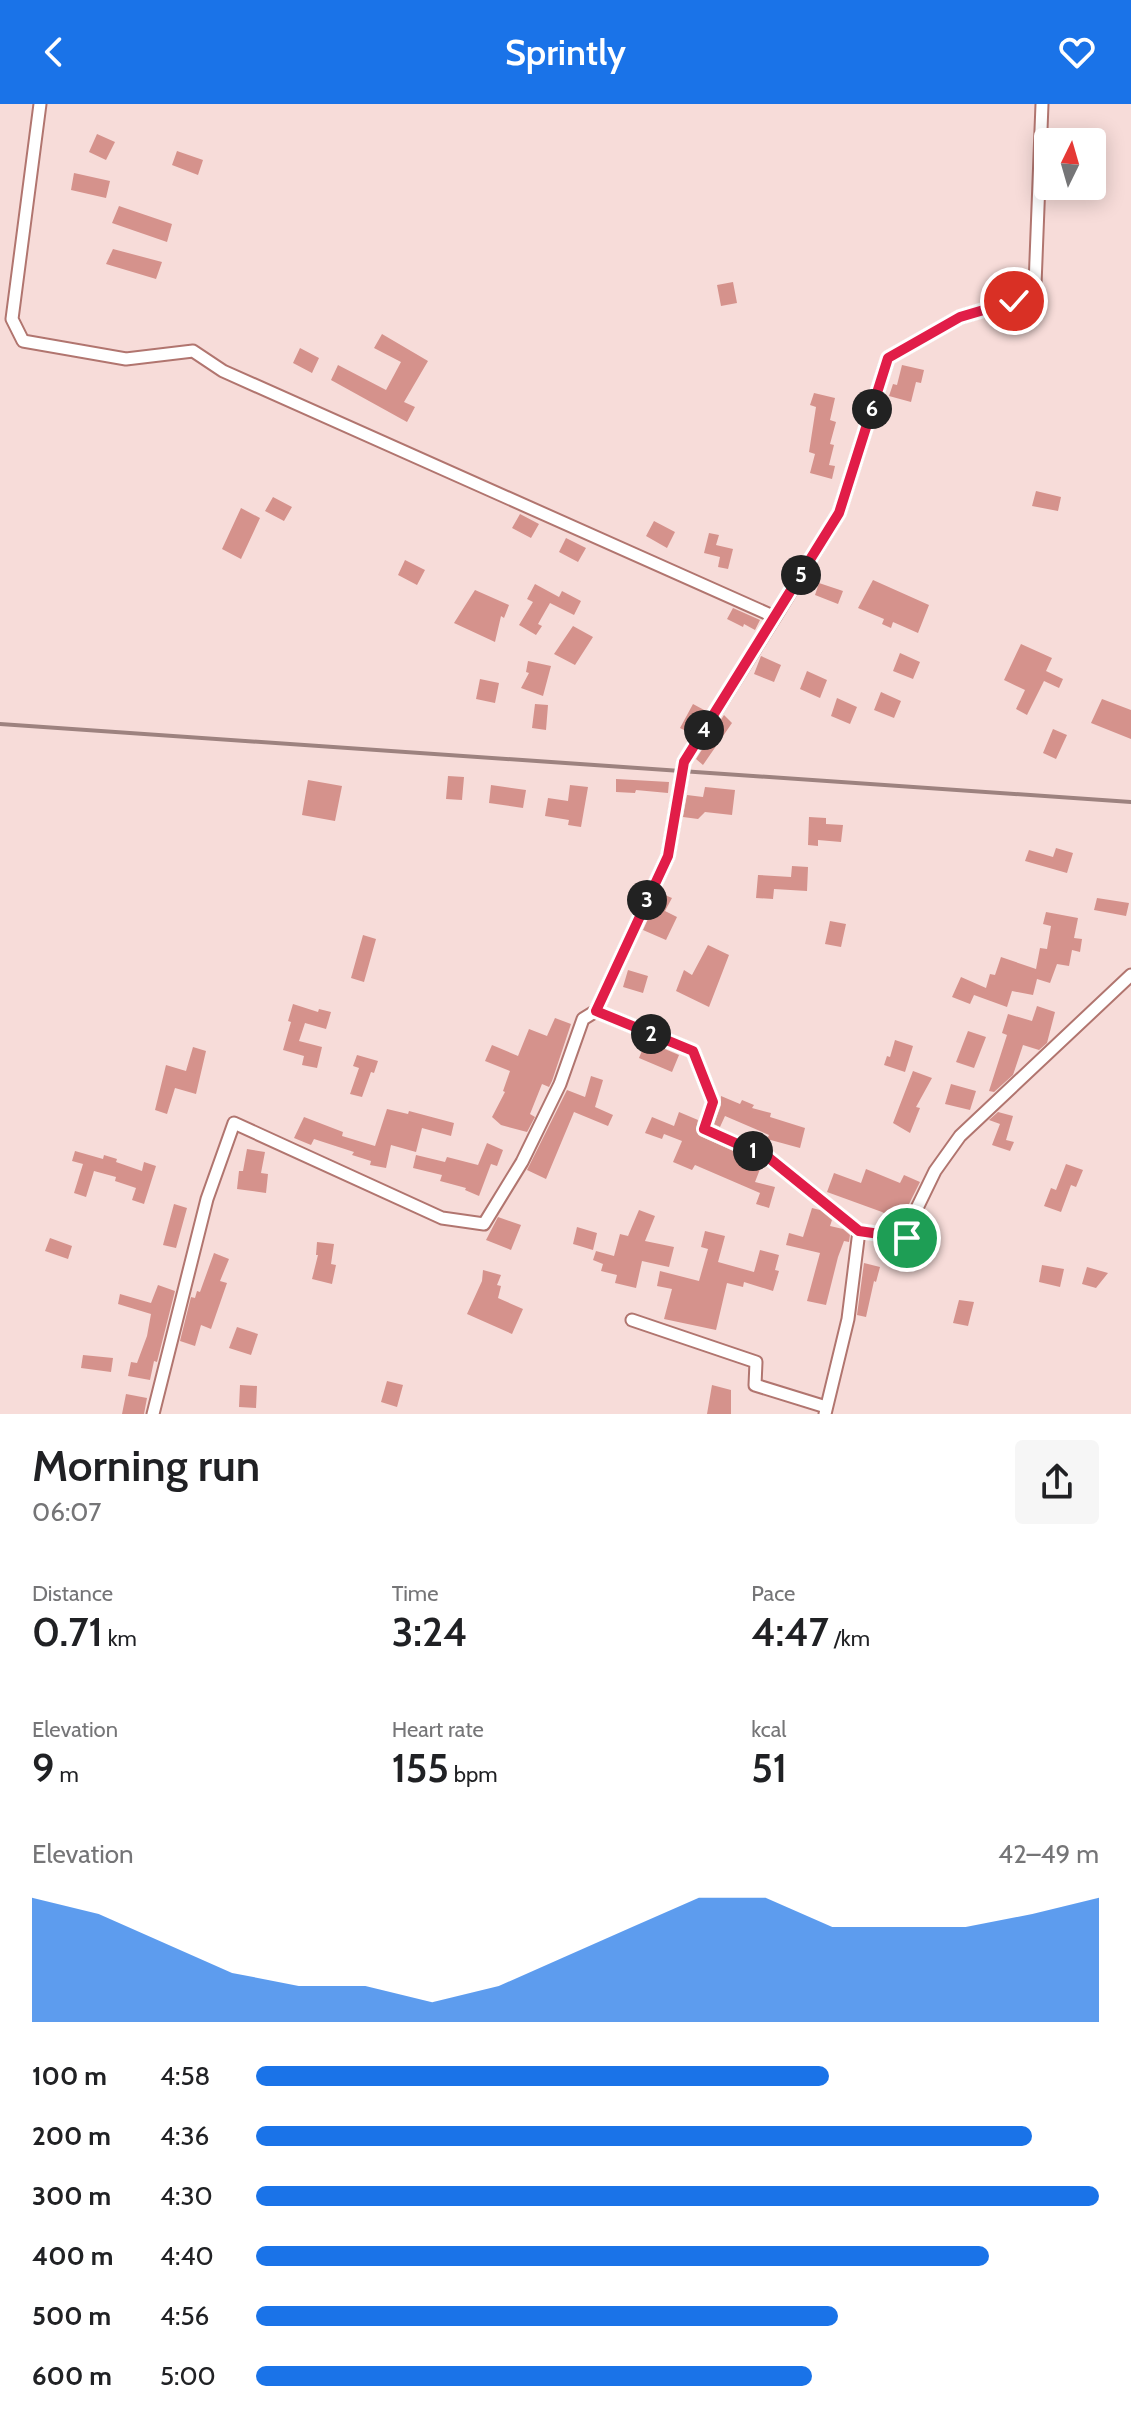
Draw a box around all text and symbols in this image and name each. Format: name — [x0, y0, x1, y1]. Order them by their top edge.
icon: back — [32, 30, 76, 74]
text: Sprintly — [505, 30, 626, 74]
icon: heart — [1055, 30, 1099, 74]
north arrow — [1034, 128, 1106, 200]
map controls — [1034, 128, 1106, 200]
pin — [980, 267, 1048, 335]
icon: check — [992, 279, 1036, 323]
pin: 6 — [852, 389, 892, 429]
text: 6 — [866, 395, 878, 422]
pin: 5 — [781, 555, 821, 595]
text: 5 — [795, 561, 807, 588]
pin: 4 — [684, 710, 724, 750]
text: 4 — [697, 716, 711, 743]
pin: 3 — [627, 880, 667, 920]
text: 3 — [641, 886, 653, 913]
pin: 2 — [631, 1014, 671, 1054]
text: 2 — [645, 1020, 657, 1047]
pin: 1 — [733, 1131, 773, 1171]
text: 1 — [749, 1137, 757, 1164]
pin — [873, 1204, 941, 1272]
icon: arrive — [885, 1216, 929, 1260]
text: Morning run — [32, 1439, 260, 1492]
button: share — [1015, 1440, 1099, 1524]
text: 06:07 — [32, 1496, 101, 1528]
text: Distance — [32, 1580, 113, 1607]
text: Time — [392, 1580, 438, 1607]
text: Pace — [751, 1580, 795, 1607]
text: 0.71 — [32, 1607, 103, 1656]
text: 3:24 — [392, 1607, 467, 1656]
text: 4:47 — [751, 1607, 829, 1656]
text: km — [103, 1625, 137, 1652]
text: /km — [829, 1625, 870, 1652]
text: Elevation — [32, 1716, 118, 1743]
text: Heart rate — [392, 1716, 484, 1743]
text: kcal — [751, 1716, 786, 1743]
text: 9 — [32, 1743, 55, 1792]
text: 155 — [392, 1743, 449, 1792]
text: 51 — [751, 1743, 787, 1792]
text: m — [55, 1761, 79, 1788]
text: bpm — [449, 1761, 498, 1788]
text: Elevation — [32, 1838, 134, 1870]
text: 42–49 m — [998, 1838, 1099, 1870]
text: 100 m — [32, 2060, 107, 2092]
text: 4:58 — [160, 2060, 210, 2092]
text: 200 m — [32, 2120, 111, 2152]
text: 4:36 — [160, 2120, 209, 2152]
text: 300 m — [32, 2180, 111, 2212]
text: 4:30 — [160, 2180, 213, 2212]
text: 400 m — [32, 2240, 113, 2272]
text: 4:40 — [160, 2240, 214, 2272]
text: 500 m — [32, 2300, 111, 2332]
text: 4:56 — [160, 2300, 209, 2332]
text: 600 m — [32, 2360, 112, 2392]
text: 5:00 — [160, 2360, 216, 2392]

